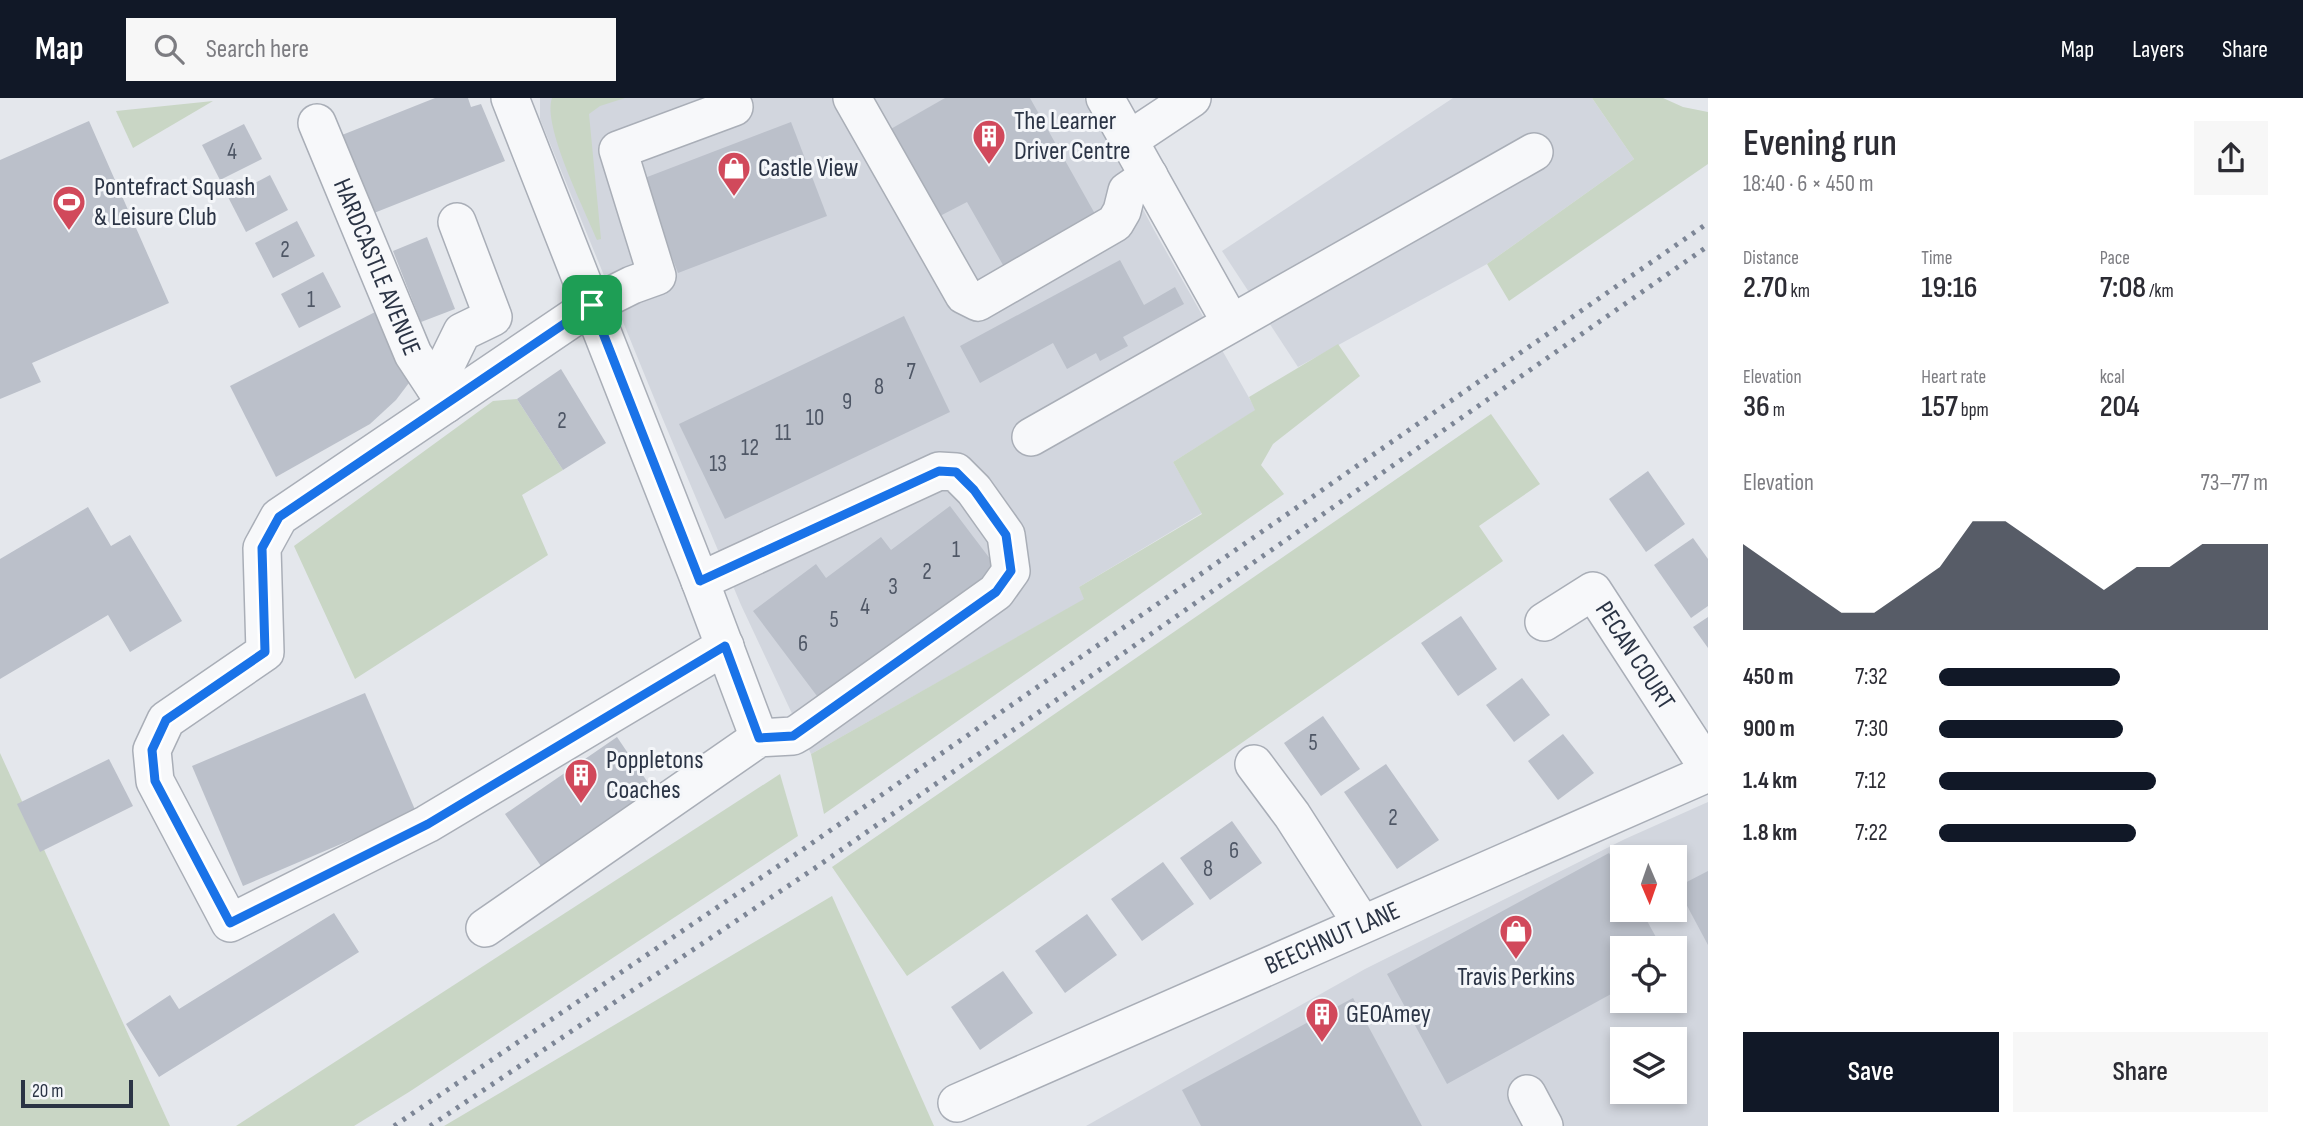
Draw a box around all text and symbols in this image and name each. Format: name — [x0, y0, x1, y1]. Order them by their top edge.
search box — [126, 18, 616, 81]
text: Map — [35, 29, 84, 69]
icon: search — [150, 30, 188, 68]
text: Search here — [206, 34, 309, 65]
text: Map — [2061, 35, 2094, 64]
text: Layers — [2132, 35, 2184, 64]
text: Share — [2222, 35, 2268, 64]
place label: The Learner Driver Centre — [1014, 106, 1131, 167]
building icon: The Learner Driver Centre — [970, 117, 1008, 166]
text: Evening run — [1743, 121, 1897, 166]
button: share — [2194, 121, 2268, 195]
house number: 4 — [227, 138, 237, 166]
shop icon: Castle View — [715, 149, 753, 198]
place label: Castle View — [758, 153, 859, 184]
text: 18:40 · 6 × 450 m — [1743, 170, 1873, 198]
place label: Pontefract Squash & Leisure Club — [94, 172, 255, 233]
street label: HARDCASTLE AVENUE — [326, 174, 427, 360]
sports icon: Pontefract Squash & Leisure Club — [50, 183, 88, 232]
house number: 2 — [280, 236, 290, 264]
text: Distance — [1743, 247, 1799, 270]
text: Time — [1921, 247, 1952, 270]
text: Pace — [2100, 247, 2130, 270]
text: 2.70 — [1743, 270, 1788, 306]
text: 19:16 — [1921, 270, 1978, 306]
text: 7:08 — [2100, 270, 2146, 306]
pin — [562, 275, 622, 335]
text: km — [1788, 280, 1810, 303]
text: /km — [2146, 280, 2174, 303]
house number: 1 — [307, 286, 315, 314]
icon: arrive — [573, 286, 611, 324]
house number: 7 — [906, 358, 916, 386]
text: Elevation — [1743, 366, 1802, 389]
text: Heart rate — [1921, 366, 1986, 389]
text: kcal — [2100, 366, 2125, 389]
house number: 8 — [874, 373, 884, 401]
house number: 9 — [842, 388, 852, 416]
text: 36 — [1743, 389, 1770, 425]
text: 157 — [1921, 389, 1958, 425]
text: 204 — [2100, 389, 2140, 425]
text: m — [1770, 399, 1785, 422]
text: bpm — [1958, 399, 1989, 422]
house number: 10 — [806, 404, 824, 432]
house number: 2 — [557, 407, 567, 435]
house number: 11 — [775, 419, 791, 447]
house number: 12 — [741, 434, 759, 462]
house number: 13 — [709, 450, 727, 478]
text: Elevation — [1743, 469, 1814, 497]
text: 73–77 m — [2200, 469, 2268, 497]
house number: 1 — [952, 536, 960, 564]
house number: 2 — [922, 558, 932, 586]
house number: 3 — [888, 573, 898, 601]
house number: 4 — [860, 593, 870, 621]
street label: PECAN COURT — [1588, 596, 1681, 716]
house number: 5 — [829, 606, 839, 634]
house number: 6 — [798, 630, 808, 658]
text: 450 m — [1743, 663, 1794, 691]
text: 7:32 — [1855, 663, 1888, 691]
text: 900 m — [1743, 715, 1795, 743]
text: 7:30 — [1855, 715, 1888, 743]
house number: 5 — [1308, 729, 1318, 757]
place label: Poppletons Coaches — [606, 745, 703, 806]
building icon: Poppletons Coaches — [562, 756, 600, 805]
text: 1.4 km — [1743, 767, 1797, 795]
text: 7:12 — [1855, 767, 1886, 795]
house number: 2 — [1388, 804, 1398, 832]
text: 1.8 km — [1743, 819, 1797, 847]
text: 7:22 — [1855, 819, 1887, 847]
house number: 6 — [1229, 837, 1239, 865]
north arrow — [1610, 845, 1687, 922]
map controls — [1610, 845, 1687, 1104]
house number: 8 — [1203, 855, 1213, 883]
street label: BEECHNUT LANE — [1260, 895, 1405, 981]
shop icon: Travis Perkins — [1497, 912, 1535, 961]
button: locate — [1610, 936, 1687, 1013]
place label: Travis Perkins — [1457, 962, 1575, 993]
building icon: GEOAmey — [1303, 995, 1341, 1044]
place label: GEOAmey — [1346, 999, 1431, 1030]
button: layers — [1610, 1027, 1687, 1104]
button: Save — [1743, 1032, 1999, 1112]
button: Share — [2013, 1032, 2268, 1112]
scale bar — [21, 1077, 133, 1109]
text: 20 m — [32, 1080, 64, 1103]

